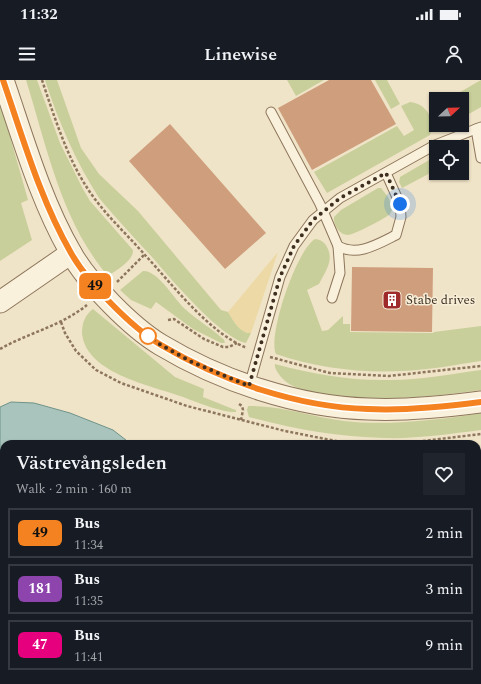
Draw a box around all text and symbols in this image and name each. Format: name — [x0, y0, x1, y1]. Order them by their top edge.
text: 11:32 — [20, 3, 58, 26]
text: Linewise — [204, 41, 277, 68]
icon: menu — [16, 43, 38, 65]
icon: person — [443, 43, 465, 65]
north arrow — [429, 92, 469, 132]
map controls — [429, 92, 469, 180]
button: locate — [429, 140, 469, 180]
your location — [390, 194, 410, 214]
line badge: 49 — [77, 273, 113, 299]
text: 49 — [87, 275, 103, 296]
building icon: Stabe drives — [381, 289, 403, 311]
place label: Stabe drives — [406, 290, 475, 310]
unlabelled marker — [139, 327, 157, 345]
text: Västrevångsleden — [16, 449, 167, 478]
button: heart — [423, 453, 465, 495]
text: Walk · 2 min · 160 m — [16, 479, 132, 499]
text: Bus — [74, 512, 100, 535]
text: 49 — [32, 522, 48, 543]
text: 2 min — [425, 522, 463, 545]
text: 11:34 — [74, 535, 103, 555]
text: Bus — [74, 568, 100, 591]
text: 181 — [28, 578, 52, 599]
text: 3 min — [425, 578, 463, 601]
text: 11:35 — [74, 591, 103, 611]
text: Bus — [74, 624, 100, 647]
text: 47 — [32, 634, 48, 655]
text: 9 min — [425, 634, 463, 657]
text: 11:41 — [74, 647, 103, 667]

